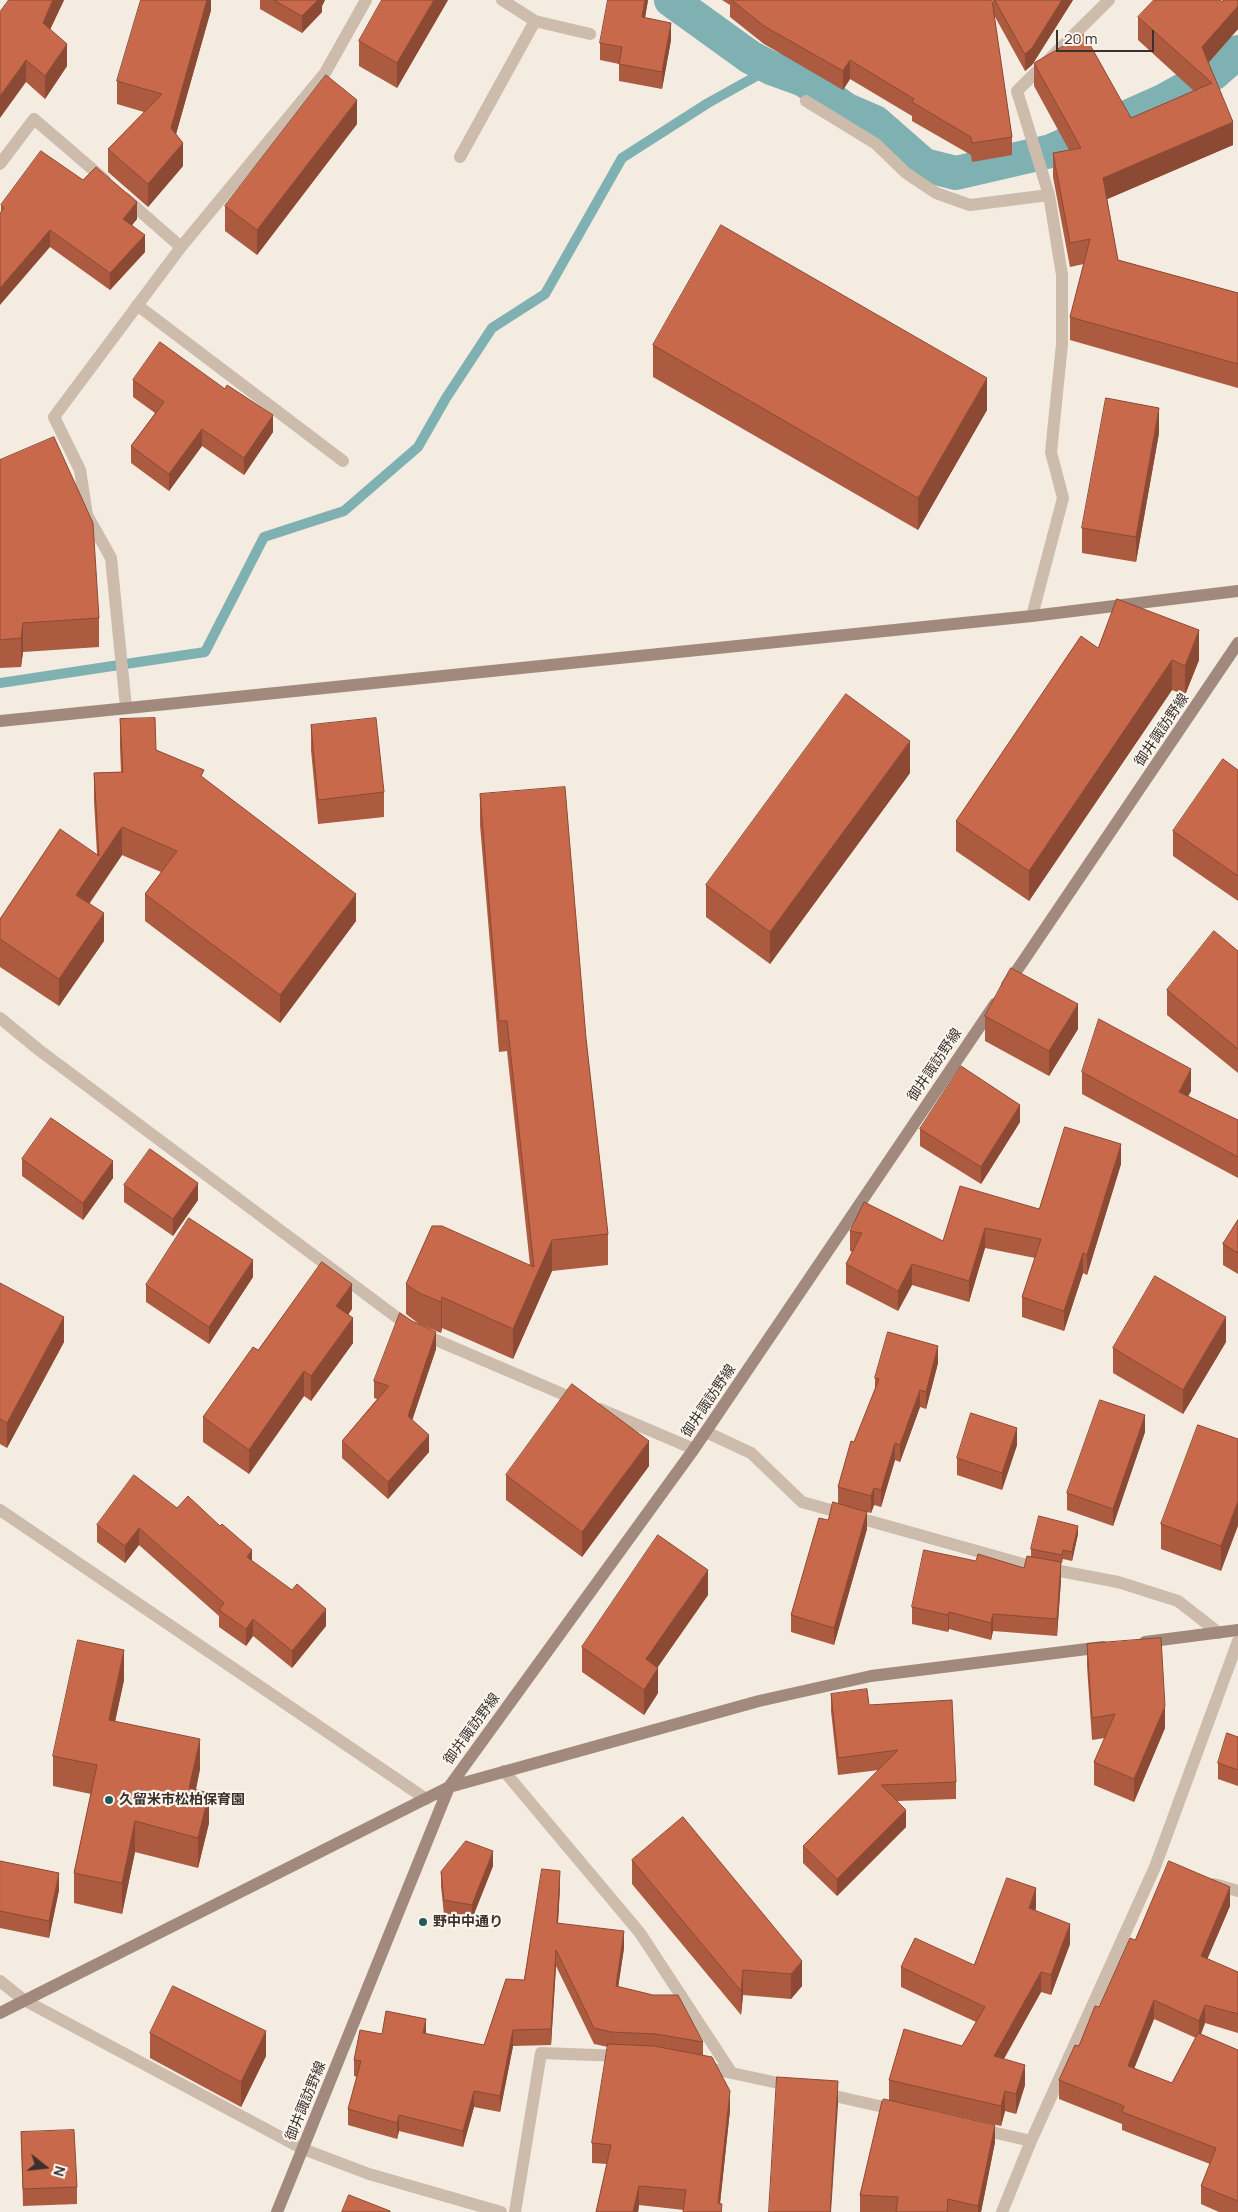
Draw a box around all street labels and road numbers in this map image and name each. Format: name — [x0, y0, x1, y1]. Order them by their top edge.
street label: 御井諏訪野線 — [1132, 690, 1192, 770]
street label: 御井諏訪野線 — [905, 1025, 965, 1105]
street label: 御井諏訪野線 — [679, 1361, 739, 1441]
street label: 御井諏訪野線 — [441, 1690, 503, 1768]
street label: 御井諏訪野線 — [282, 2059, 330, 2143]

